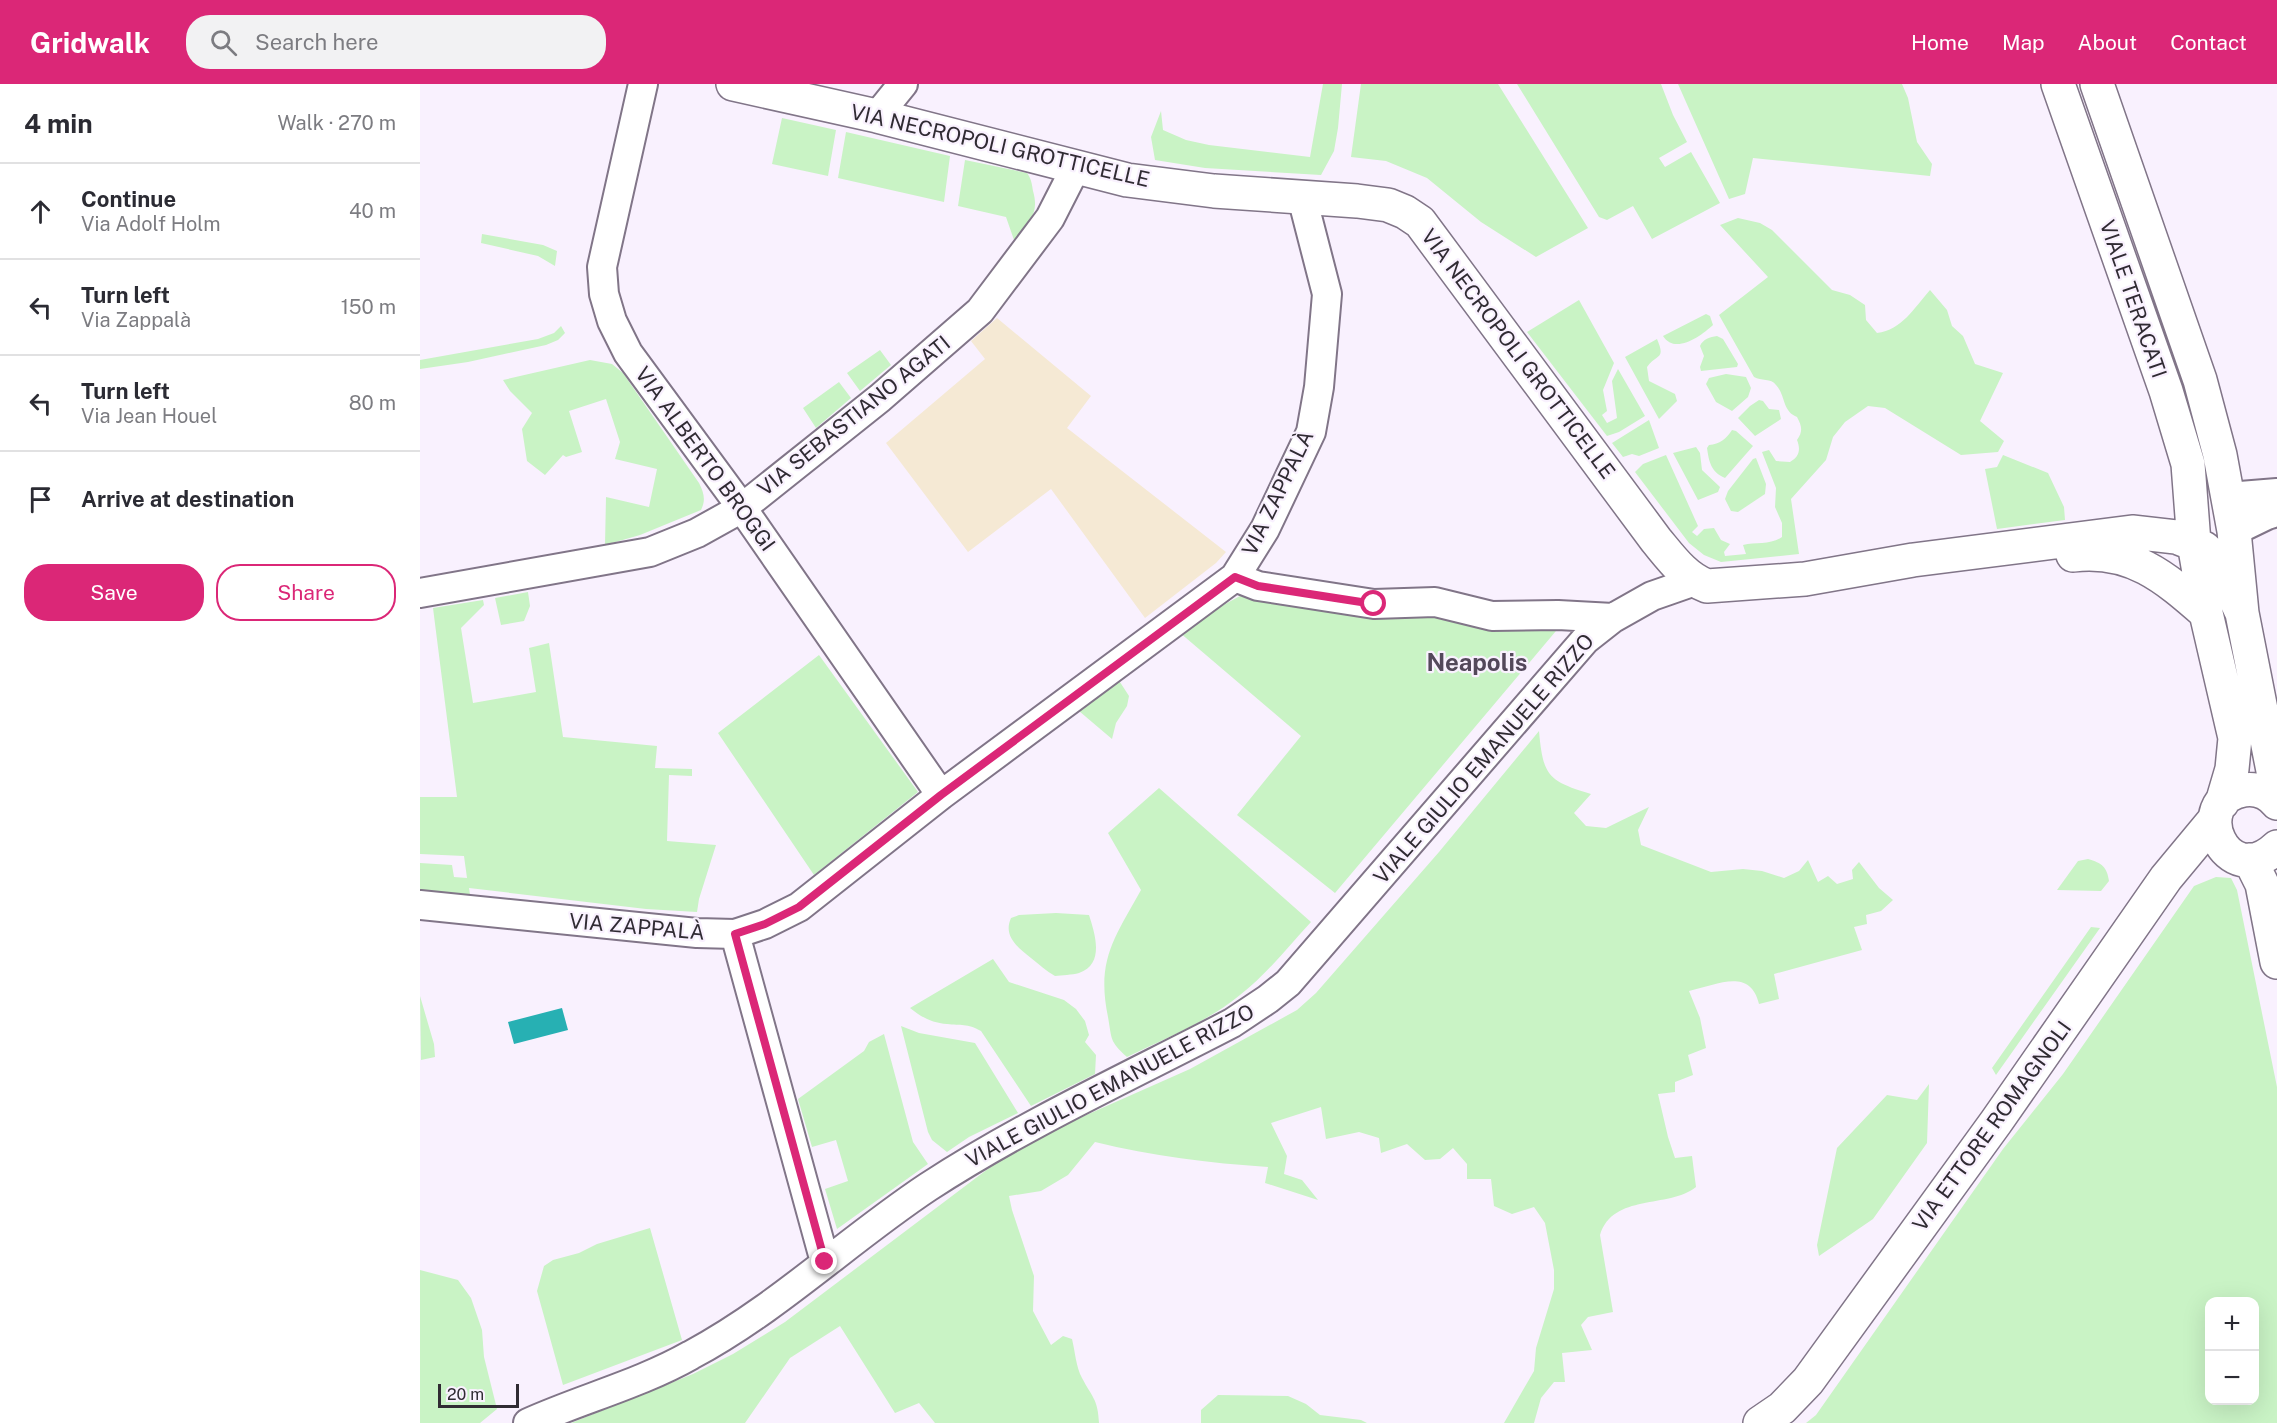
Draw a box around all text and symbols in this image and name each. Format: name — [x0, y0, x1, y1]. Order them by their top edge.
search box — [186, 15, 606, 69]
text: Gridwalk — [30, 26, 150, 59]
icon: search — [207, 26, 240, 59]
text: Search here — [255, 29, 379, 55]
text: Home — [1911, 30, 1969, 55]
text: Map — [2002, 30, 2045, 55]
text: About — [2078, 30, 2137, 55]
text: Contact — [2170, 30, 2247, 55]
street label: VIA NECROPOLI GROTTICELLE — [848, 99, 1152, 192]
text: 4 min — [24, 108, 93, 139]
text: Walk · 270 m — [277, 111, 396, 135]
text: Continue — [81, 186, 176, 212]
icon: ahead — [24, 195, 57, 228]
text: 40 m — [349, 199, 396, 223]
text: Via Adolf Holm — [81, 212, 221, 236]
street label: VIALE TERACATI — [2095, 217, 2172, 381]
street label: VIA NECROPOLI GROTTICELLE — [1416, 224, 1621, 483]
text: Turn left — [81, 282, 170, 308]
icon: left — [24, 291, 57, 324]
text: 150 m — [341, 295, 396, 319]
text: Via Zappalà — [81, 308, 191, 332]
street label: VIA SEBASTIANO AGATI — [752, 330, 955, 501]
street label: VIA ALBERTO BROGGI — [630, 362, 781, 556]
text: Turn left — [81, 378, 170, 404]
icon: left — [24, 387, 57, 420]
text: 80 m — [349, 391, 396, 415]
text: Via Jean Houel — [81, 404, 217, 428]
street label: VIA ZAPPALÀ — [1236, 426, 1319, 559]
icon: arrive — [24, 483, 57, 516]
text: Arrive at destination — [81, 486, 294, 512]
button: Save — [24, 564, 204, 621]
button: Share — [216, 564, 396, 621]
route start — [1360, 590, 1386, 616]
street label: VIALE GIULIO EMANUELE RIZZO — [1368, 629, 1599, 889]
district label: Neapolis — [1426, 648, 1528, 676]
street label: VIA ZAPPALÀ — [568, 908, 706, 945]
street label: VIALE GIULIO EMANUELE RIZZO — [961, 999, 1258, 1172]
street label: VIA ETTORE ROMAGNOLI — [1907, 1016, 2076, 1236]
route end — [811, 1248, 837, 1274]
map controls — [2205, 1297, 2259, 1405]
button: + — [2205, 1297, 2259, 1351]
button: − — [2205, 1351, 2259, 1405]
scale bar — [438, 1381, 519, 1408]
text: 20 m — [447, 1385, 484, 1404]

